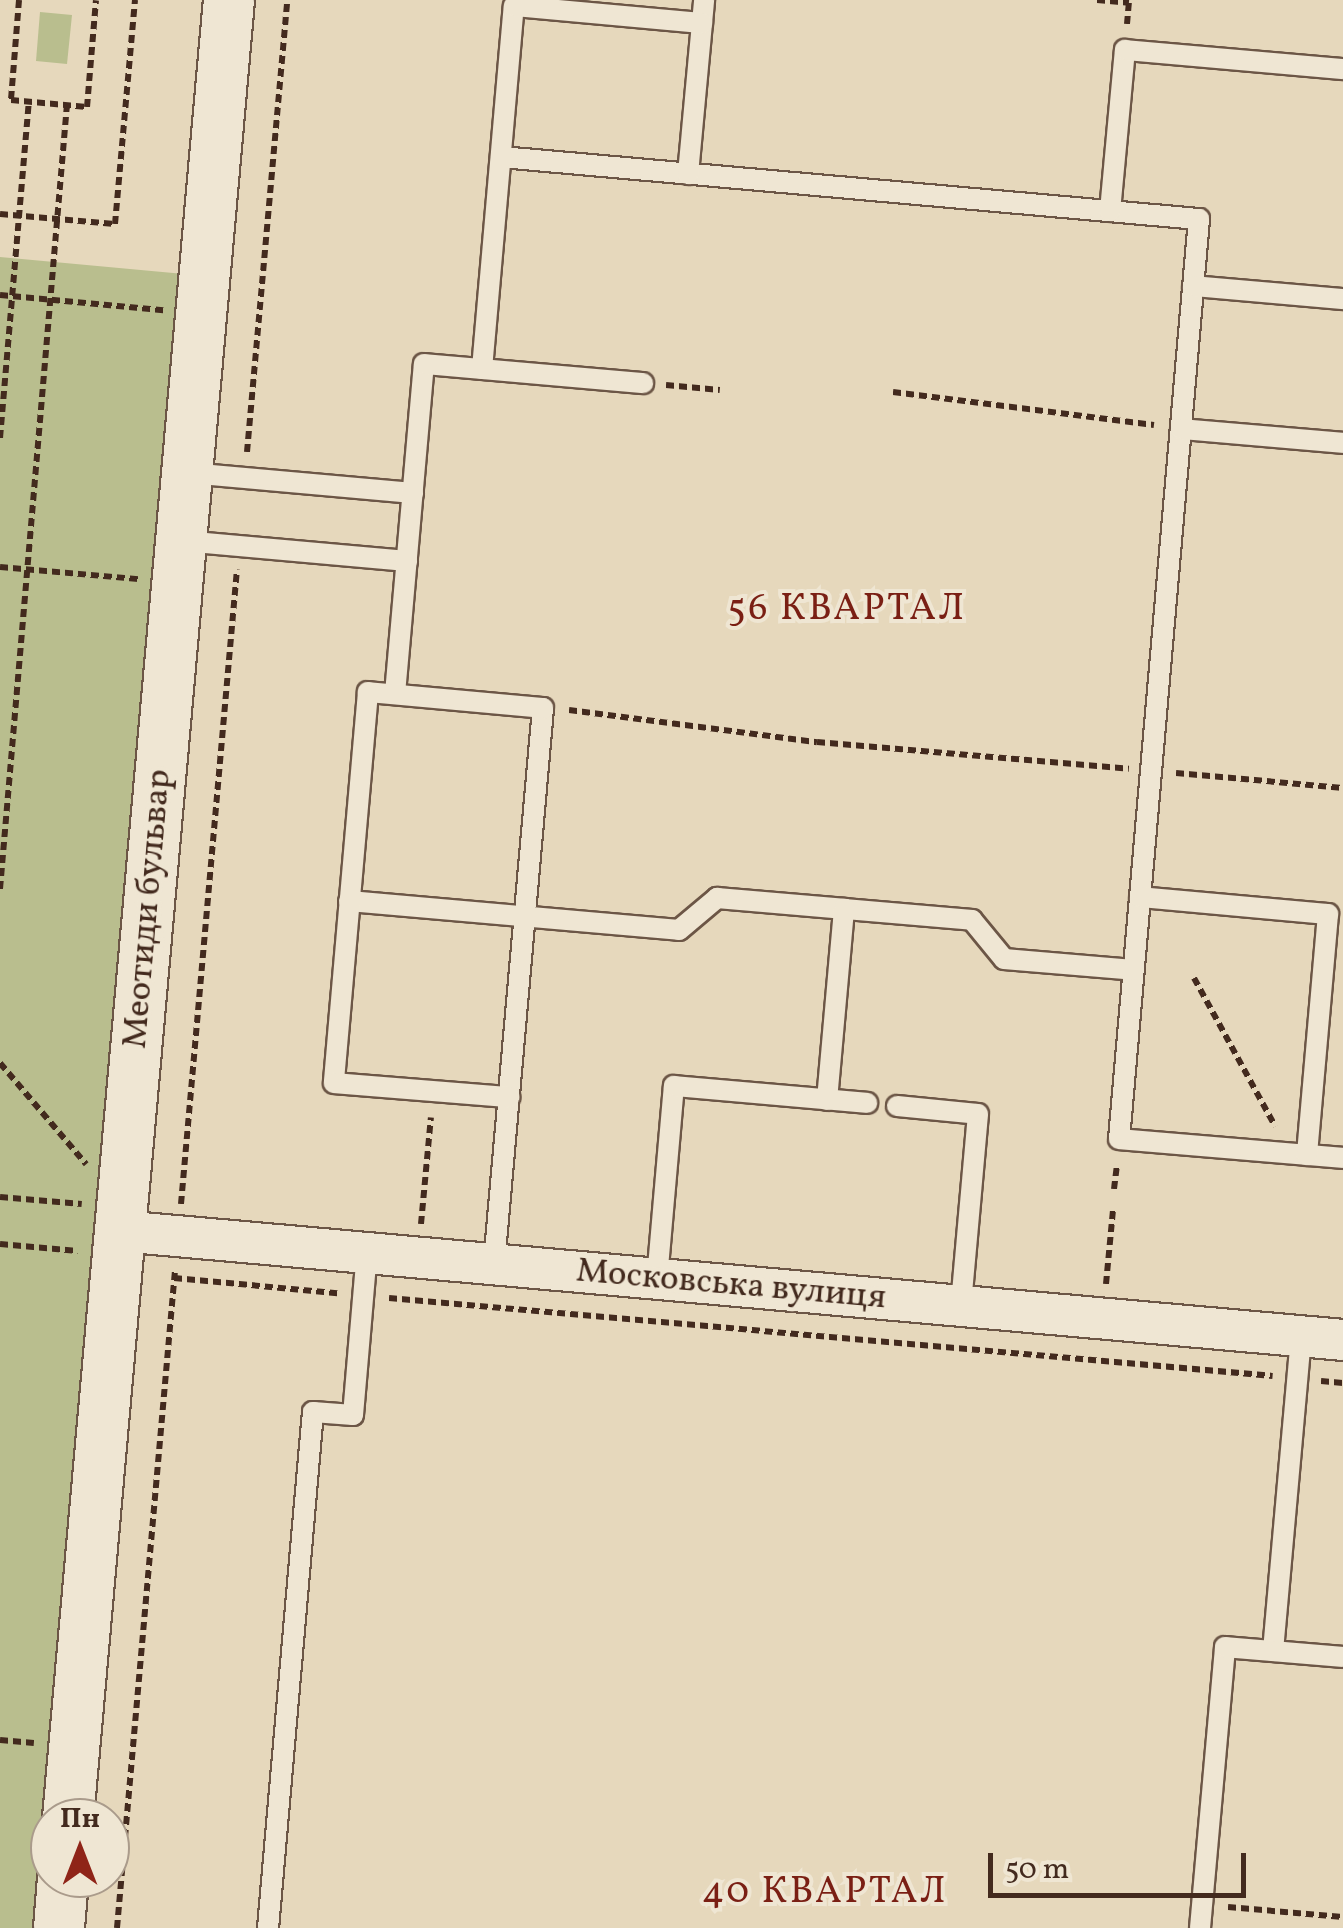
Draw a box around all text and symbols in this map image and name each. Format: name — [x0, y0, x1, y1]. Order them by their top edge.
district label: 56 КВАРТАЛ — [727, 587, 967, 633]
street label: Меотиди бульвар — [115, 768, 181, 1050]
street label: Московська вулиця — [574, 1251, 888, 1319]
north arrow — [30, 1798, 130, 1898]
text: Пн — [60, 1800, 100, 1839]
scale bar — [993, 1833, 1250, 1895]
text: 50 m — [1005, 1849, 1069, 1891]
district label: 40 КВАРТАЛ — [702, 1870, 948, 1916]

